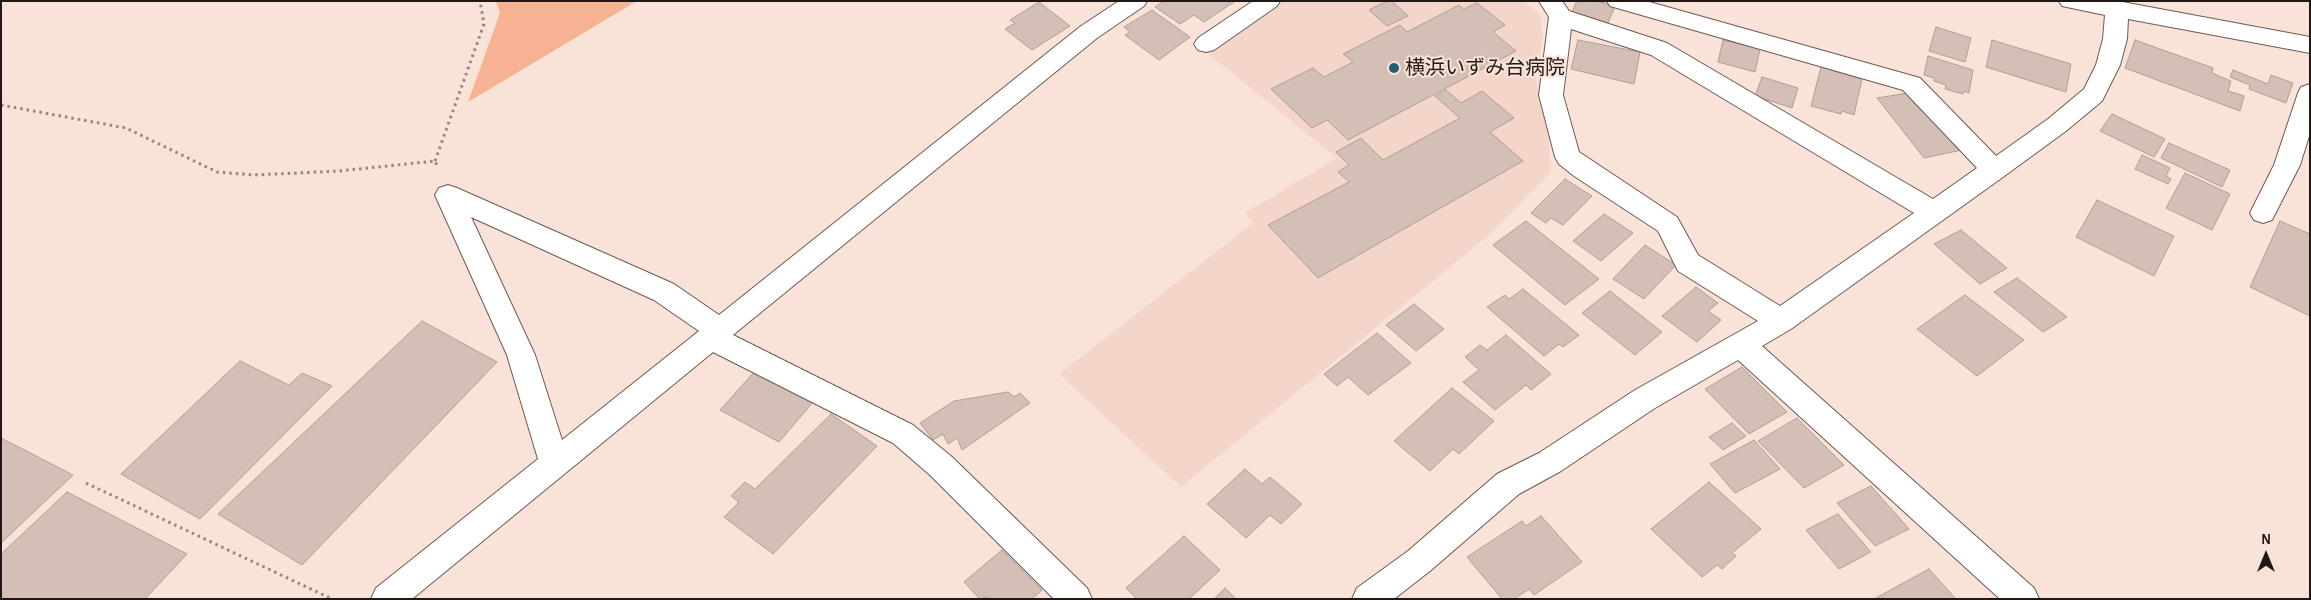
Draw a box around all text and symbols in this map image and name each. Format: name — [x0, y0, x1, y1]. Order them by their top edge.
place label: 横浜いずみ台病院 — [1405, 56, 1565, 80]
marker: 横浜いずみ台病院 — [1387, 61, 1401, 75]
north arrow — [2241, 530, 2291, 580]
text: N — [2261, 533, 2271, 547]

